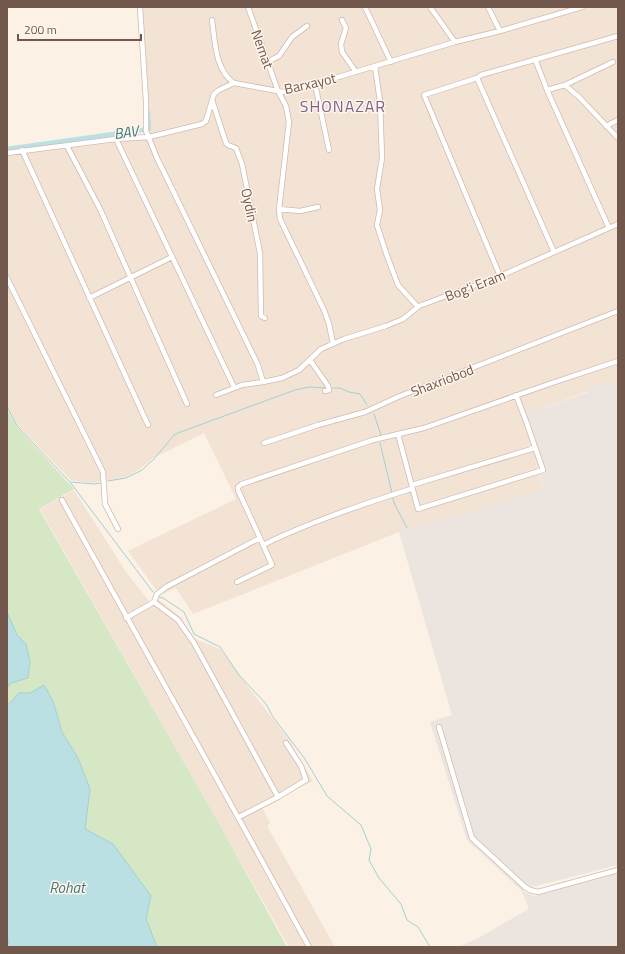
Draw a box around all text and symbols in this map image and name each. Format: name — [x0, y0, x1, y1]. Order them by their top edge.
scale bar — [18, 16, 141, 42]
text: 200 m — [24, 20, 57, 39]
street label: Nemat — [246, 27, 280, 72]
street label: Barxayot — [282, 67, 338, 99]
district label: SHONAZAR — [300, 94, 386, 118]
water label: BAV — [112, 119, 143, 145]
street label: Oydin — [236, 186, 264, 224]
street label: Bog'i Eram — [442, 264, 508, 306]
street label: Shaxriobod — [407, 358, 477, 402]
water label: Rohat — [49, 876, 87, 899]

